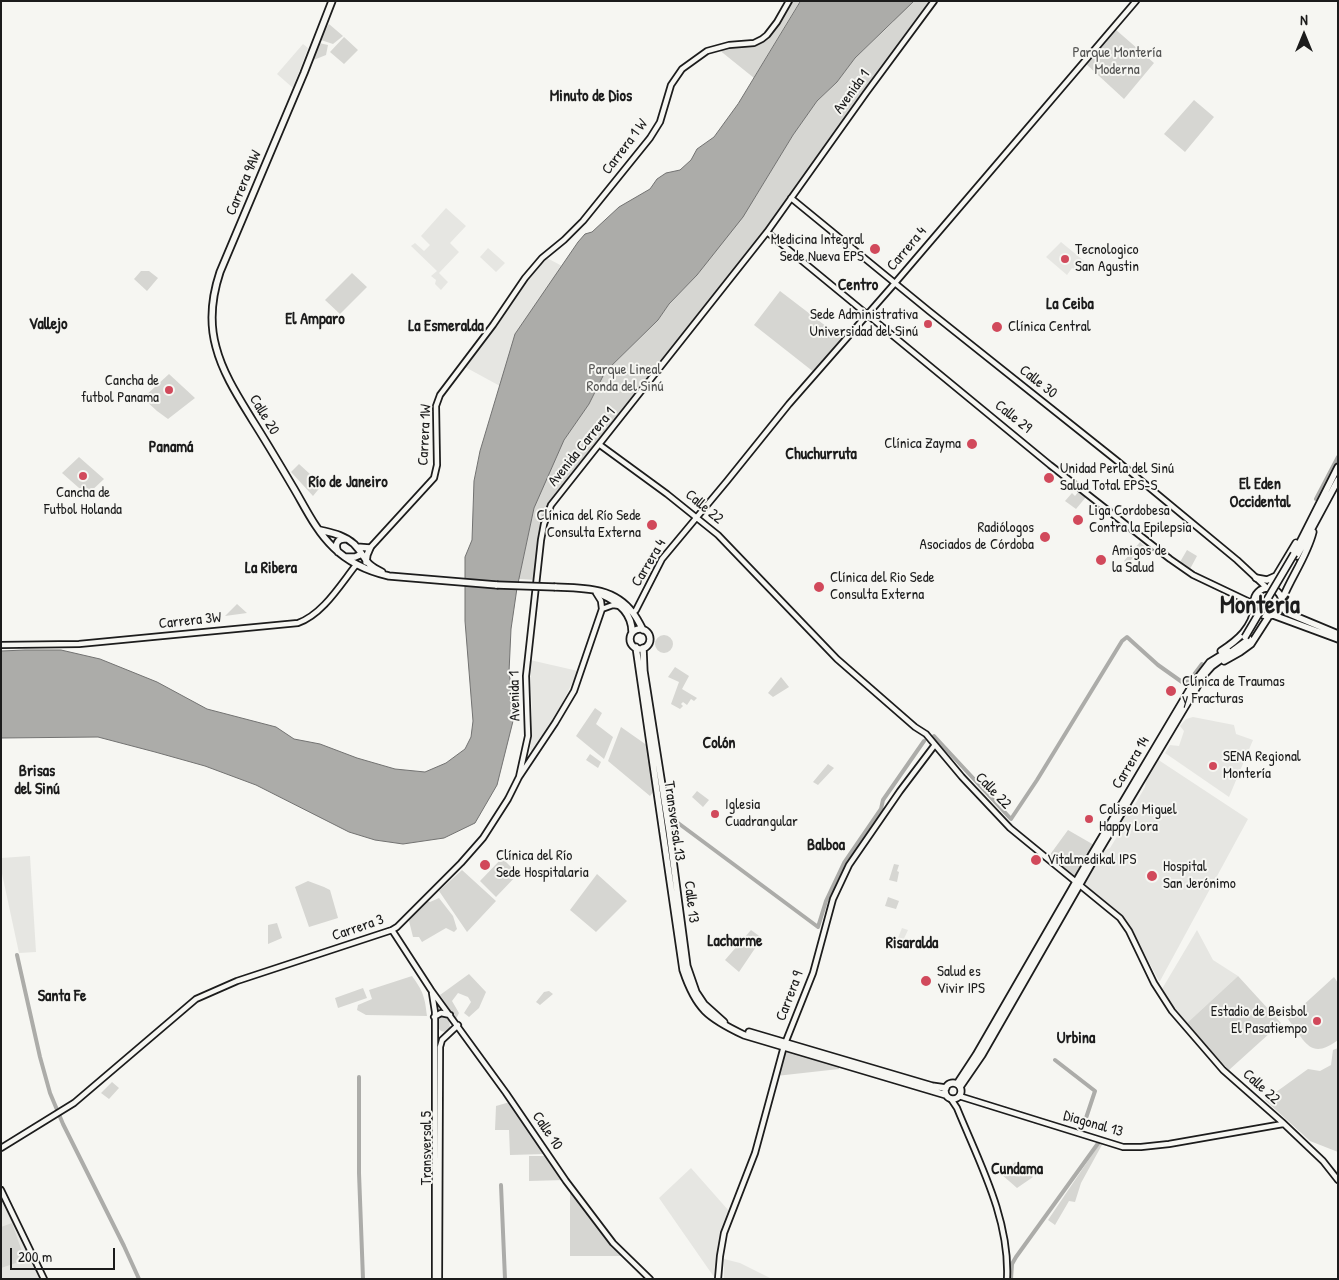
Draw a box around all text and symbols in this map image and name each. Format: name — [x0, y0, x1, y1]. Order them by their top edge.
north arrow — [1279, 10, 1329, 60]
text: N — [1300, 10, 1308, 29]
park label: Parque Montería Moderna — [1072, 44, 1162, 79]
street label: Avenida 1 — [830, 66, 874, 118]
district label: Minuto de Dios — [550, 87, 632, 107]
street label: Carrera 1 W — [598, 116, 652, 178]
street label: Carrera 9AW — [222, 148, 266, 218]
street label: Carrera 4 — [883, 223, 931, 275]
place label: Medicina Integral Sede Nueva EPS — [771, 231, 864, 266]
place label: Tecnologico San Agustin — [1075, 241, 1139, 276]
marker: Medicina Integral Sede Nueva EPS — [868, 242, 882, 256]
marker: Tecnologico San Agustin — [1059, 253, 1071, 265]
district label: Centro — [838, 276, 878, 296]
district label: La Ceiba — [1046, 295, 1094, 315]
place label: Sede Administrativa Universidad del Sinú — [809, 306, 918, 341]
district label: El Amparo — [285, 310, 345, 330]
district label: Vallejo — [29, 315, 67, 335]
district label: La Esmeralda — [408, 317, 484, 337]
marker: Sede Administrativa Universidad del Sinú — [922, 318, 934, 330]
place label: Clínica Central — [1008, 318, 1091, 336]
marker: Clínica Central — [990, 320, 1004, 334]
park label: Parque Lineal Ronda del Sinú — [586, 361, 664, 396]
street label: Calle 30 — [1015, 362, 1061, 402]
place label: Cancha de futbol Panama — [81, 372, 159, 407]
marker: Cancha de futbol Panama — [163, 384, 175, 396]
street label: Calle 20 — [245, 392, 283, 438]
street label: Calle 29 — [991, 397, 1035, 437]
street label: Carrera 1W — [414, 404, 436, 466]
street label: Avenida Carrera 1 — [545, 404, 619, 490]
place label: Clínica Zayma — [884, 435, 961, 453]
marker: Clínica Zayma — [965, 437, 979, 451]
district label: Panamá — [149, 438, 193, 458]
district label: Chuchurruta — [785, 445, 857, 465]
place label: Unidad Perla del Sinú Salud Total EPS-S — [1060, 460, 1174, 495]
marker: Cancha de Futbol Holanda — [77, 470, 89, 482]
marker: Unidad Perla del Sinú Salud Total EPS-S — [1042, 471, 1056, 485]
district label: Río de Janeiro — [308, 473, 388, 493]
district label: El Eden Occidental — [1230, 475, 1290, 513]
place label: Cancha de Futbol Holanda — [44, 484, 122, 519]
street label: Calle 22 — [681, 486, 727, 528]
place label: Liga Cordobesa Contra la Epilepsia — [1089, 502, 1191, 537]
place label: Clínica del Río Sede Consulta Externa — [537, 507, 641, 542]
marker: Liga Cordobesa Contra la Epilepsia — [1071, 513, 1085, 527]
marker: Clínica del Río Sede Consulta Externa — [645, 518, 659, 532]
place label: Radiólogos Asociados de Córdoba — [919, 519, 1034, 554]
marker: Radiólogos Asociados de Córdoba — [1038, 530, 1052, 544]
street label: Carrera 4 — [628, 536, 670, 590]
place label: Amigos de la Salud — [1112, 542, 1167, 577]
marker: Amigos de la Salud — [1094, 553, 1108, 567]
district label: La Ribera — [245, 559, 297, 579]
place label: Clínica del Rio Sede Consulta Externa — [830, 569, 934, 604]
marker: Clínica del Rio Sede Consulta Externa — [812, 580, 826, 594]
district label: Montería — [1220, 591, 1300, 621]
street label: Carrera 3W — [158, 609, 222, 633]
street label: Avenida 1 — [506, 671, 524, 721]
place label: Clínica de Traumas y Fracturas — [1182, 673, 1285, 708]
marker: Clínica de Traumas y Fracturas — [1164, 684, 1178, 698]
district label: Colón — [702, 734, 736, 754]
street label: Carrera 14 — [1108, 734, 1154, 792]
place label: SENA Regional Montería — [1223, 748, 1301, 783]
marker: SENA Regional Montería — [1207, 760, 1219, 772]
district label: Brisas del Sinú — [14, 762, 60, 800]
street label: Calle 22 — [971, 769, 1015, 813]
street label: Transversal 13 — [660, 780, 688, 862]
place label: Iglesia Cuadrangular — [725, 796, 798, 831]
place label: Coliseo Miguel Happy Lora — [1099, 801, 1177, 836]
marker: Iglesia Cuadrangular — [709, 808, 721, 820]
marker: Coliseo Miguel Happy Lora — [1083, 813, 1095, 825]
district label: Balboa — [807, 836, 845, 856]
place label: Clínica del Río Sede Hospitalaria — [496, 847, 589, 882]
place label: Vitalmedikal IPS — [1047, 851, 1136, 869]
marker: Vitalmedikal IPS — [1029, 853, 1043, 867]
marker: Clínica del Río Sede Hospitalaria — [478, 858, 492, 872]
place label: Hospital San Jerónimo — [1163, 858, 1236, 893]
marker: Hospital San Jerónimo — [1145, 869, 1159, 883]
street label: Calle 13 — [679, 880, 703, 924]
street label: Carrera 3 — [330, 911, 386, 945]
district label: Lacharme — [708, 932, 762, 952]
district label: Risaralda — [886, 934, 938, 954]
place label: Salud es Vivir IPS — [937, 963, 985, 998]
street label: Carrera 9 — [772, 968, 808, 1024]
marker: Salud es Vivir IPS — [919, 974, 933, 988]
district label: Santa Fe — [38, 987, 86, 1007]
place label: Estadio de Beisbol El Pasatiempo — [1211, 1003, 1307, 1038]
marker: Estadio de Beisbol El Pasatiempo — [1311, 1015, 1323, 1027]
district label: Urbina — [1057, 1029, 1095, 1049]
street label: Calle 22 — [1239, 1066, 1283, 1108]
street label: Diagonal 13 — [1061, 1107, 1125, 1141]
street label: Calle 10 — [528, 1108, 566, 1154]
street label: Transversal 5 — [418, 1111, 436, 1185]
district label: Cundama — [991, 1160, 1043, 1180]
scale bar — [12, 1238, 118, 1270]
text: 200 m — [18, 1246, 52, 1267]

